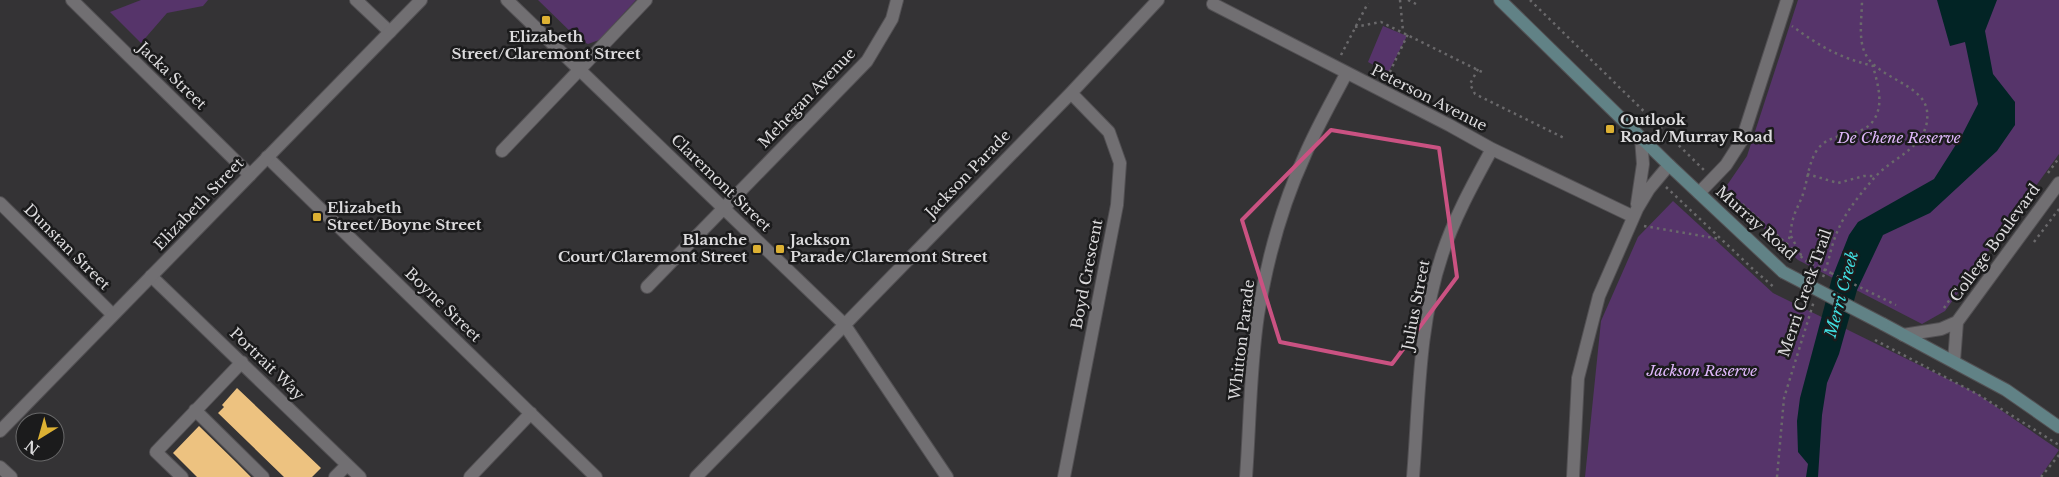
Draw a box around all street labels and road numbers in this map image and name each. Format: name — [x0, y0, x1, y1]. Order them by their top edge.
street label: Jacka Street — [132, 37, 211, 113]
street label: Mehegan Avenue — [754, 44, 859, 152]
street label: Peterson Avenue — [1368, 60, 1490, 135]
street label: Jackson Parade — [920, 126, 1014, 223]
street label: Claremont Street — [667, 130, 776, 236]
street label: Elizabeth Street — [150, 153, 248, 254]
street label: College Boulevard — [1945, 180, 2044, 305]
street label: Murray Road — [1712, 182, 1801, 264]
street label: Dunstan Street — [20, 200, 115, 294]
street label: Boyd Crescent — [1067, 217, 1107, 331]
street label: Merri Creek Trail — [1774, 226, 1835, 359]
street label: Julius Street — [1397, 258, 1434, 354]
street label: Boyne Street — [401, 263, 486, 346]
street label: Whitton Parade — [1225, 278, 1258, 403]
street label: Portrait Way — [226, 323, 309, 404]

